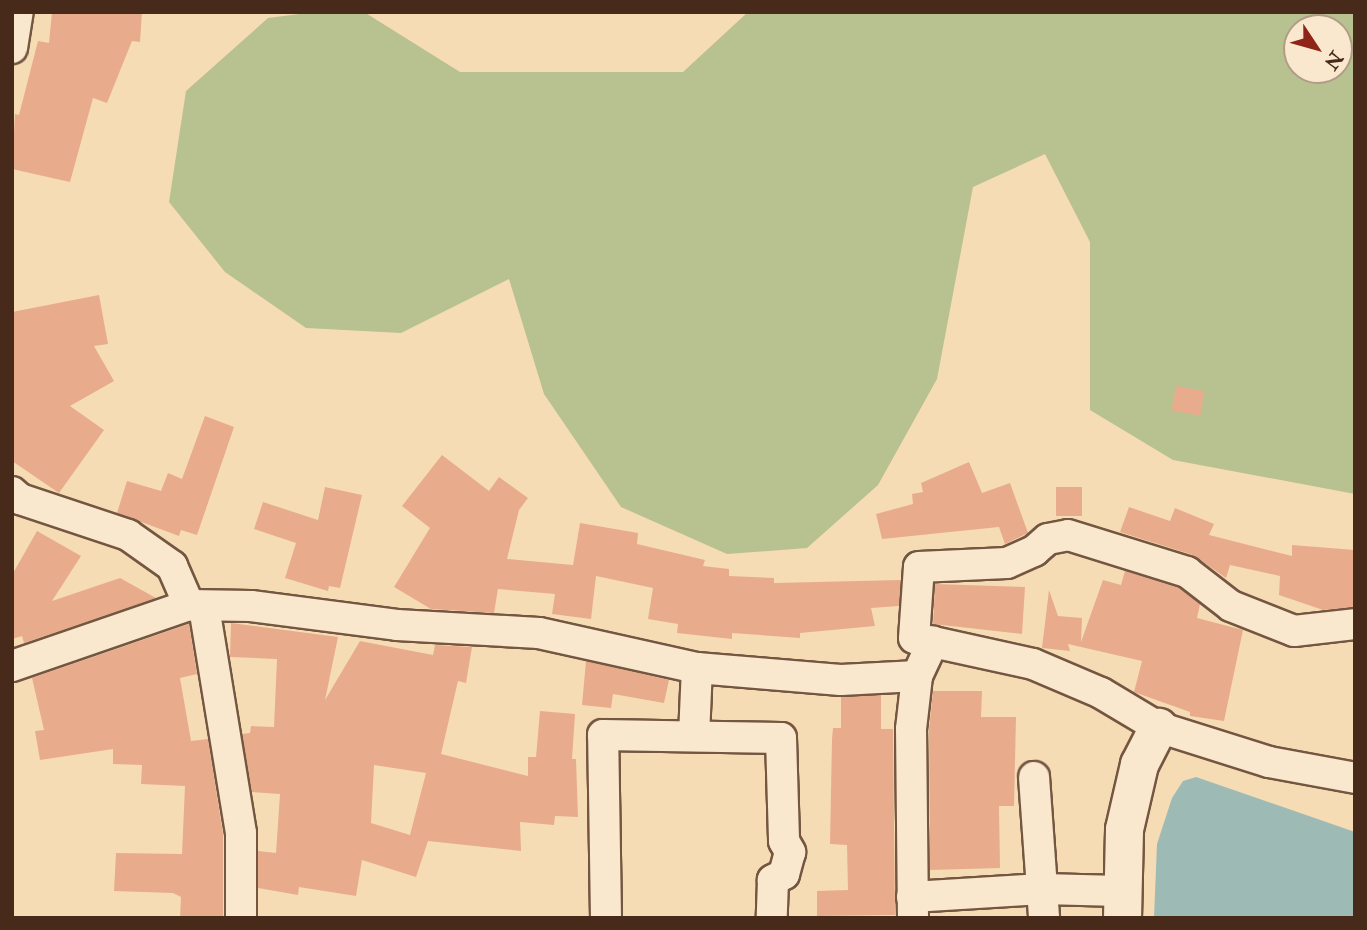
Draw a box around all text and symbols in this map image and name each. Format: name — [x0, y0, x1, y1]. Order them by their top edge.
north arrow — [1283, 14, 1353, 84]
text: N — [1319, 46, 1348, 74]

